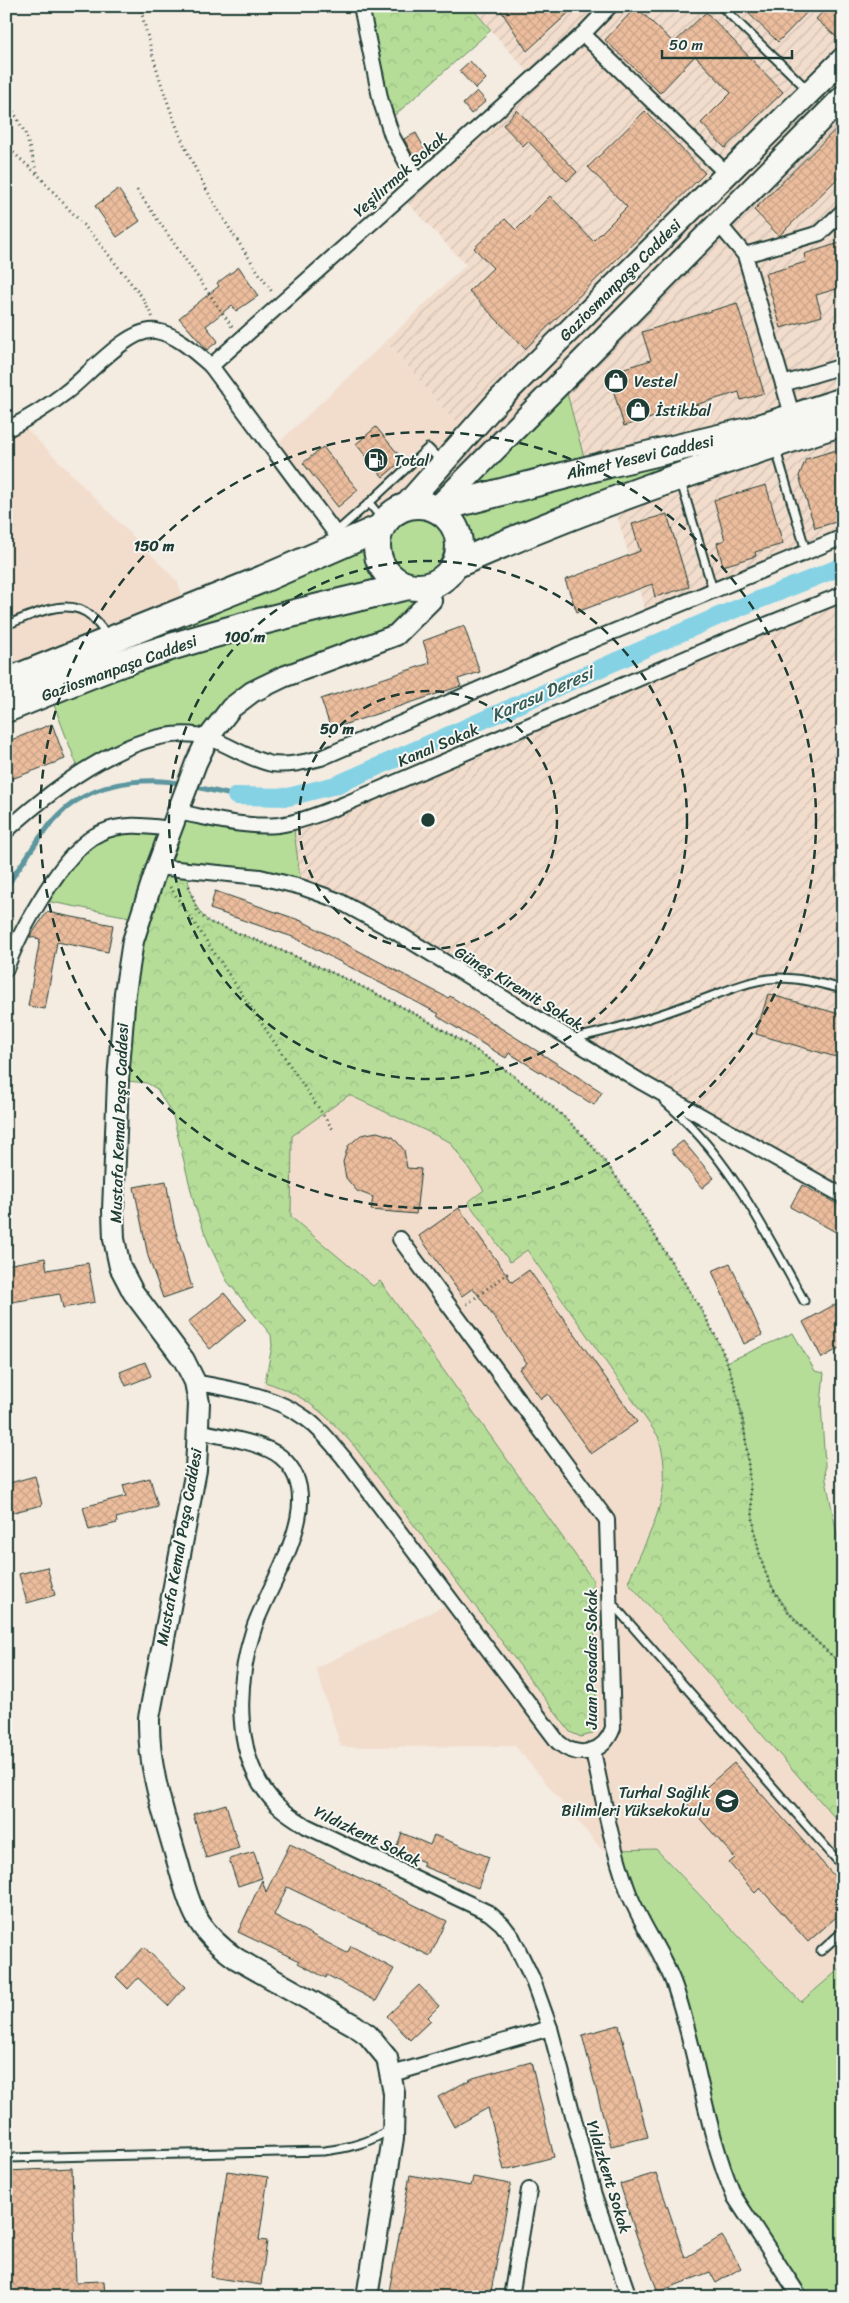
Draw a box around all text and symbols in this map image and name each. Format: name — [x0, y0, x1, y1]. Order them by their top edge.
scale bar — [662, 28, 792, 60]
text: 50 m — [669, 32, 704, 58]
street label: Yeşilırmak Sokak — [346, 123, 454, 225]
street label: Gaziosmanpaşa Caddesi — [552, 211, 689, 348]
place label: Vestel — [634, 367, 678, 396]
shop icon: Vestel — [603, 368, 629, 394]
place label: İstikbal — [655, 396, 711, 425]
shop icon: İstikbal — [625, 397, 651, 423]
street label: Ahmet Yesevi Caddesi — [562, 426, 717, 488]
place label: Total — [394, 446, 430, 475]
fuel station icon: Total — [363, 447, 389, 473]
text: 150 m — [134, 533, 175, 559]
text: 100 m — [225, 624, 266, 650]
street label: Gaziosmanpaşa Caddesi — [37, 626, 202, 710]
water label: Karasu Deresi — [486, 656, 602, 731]
street label: Kanal Sokak — [393, 715, 484, 775]
text: 50 m — [320, 716, 355, 742]
centre of rings — [419, 811, 437, 829]
street label: Güneş Kiremit Sokak — [449, 938, 589, 1038]
street label: Mustafa Kemal Paşa Caddesi — [101, 1022, 137, 1224]
street label: Mustafa Kemal Paşa Caddesi — [147, 1445, 211, 1648]
street label: Juan Posadas Sokak — [577, 1589, 606, 1730]
place label: Turhal Sağlık Bilimleri Yüksekokulu — [561, 1778, 710, 1825]
school or university icon: Turhal Sağlık Bilimleri Yüksekokulu — [714, 1788, 740, 1814]
street label: Yıldızkent Sokak — [309, 1797, 427, 1875]
street label: Yıldızkent Sokak — [578, 2117, 640, 2237]

